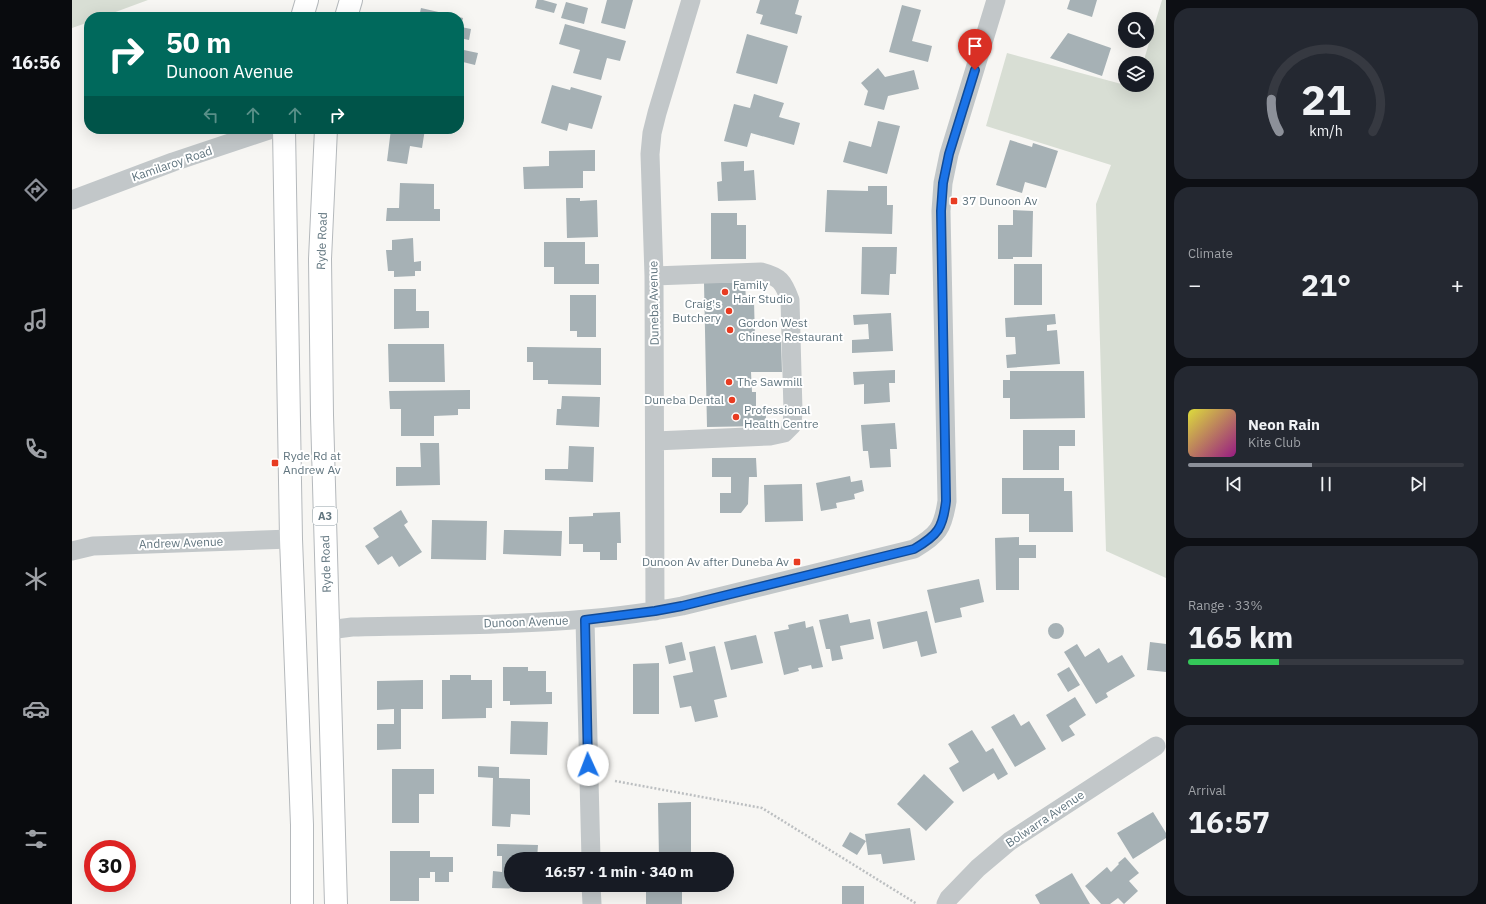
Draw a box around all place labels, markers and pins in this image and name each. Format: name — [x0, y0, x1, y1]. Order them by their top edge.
pin — [958, 29, 992, 70]
place label: 37 Dunoon Av — [962, 193, 1037, 208]
marker: 37 Dunoon Av — [949, 196, 959, 206]
place label: Family Hair Studio — [733, 277, 793, 306]
marker: Family Hair Studio — [720, 287, 730, 297]
place label: Craig's Butchery — [672, 296, 721, 325]
marker: Craig's Butchery — [724, 306, 734, 316]
place label: Gordon West Chinese Restaurant — [738, 315, 843, 344]
marker: Gordon West Chinese Restaurant — [725, 325, 735, 335]
place label: The Sawmill — [737, 374, 803, 389]
marker: The Sawmill — [724, 377, 734, 387]
place label: Duneba Dental — [644, 392, 724, 407]
marker: Duneba Dental — [727, 395, 737, 405]
place label: Professional Health Centre — [744, 402, 819, 431]
marker: Professional Health Centre — [731, 412, 741, 422]
place label: Ryde Rd at Andrew Av — [283, 448, 341, 477]
marker: Ryde Rd at Andrew Av — [270, 458, 280, 468]
place label: Dunoon Av after Duneba Av — [642, 554, 789, 569]
marker: Dunoon Av after Duneba Av — [792, 557, 802, 567]

